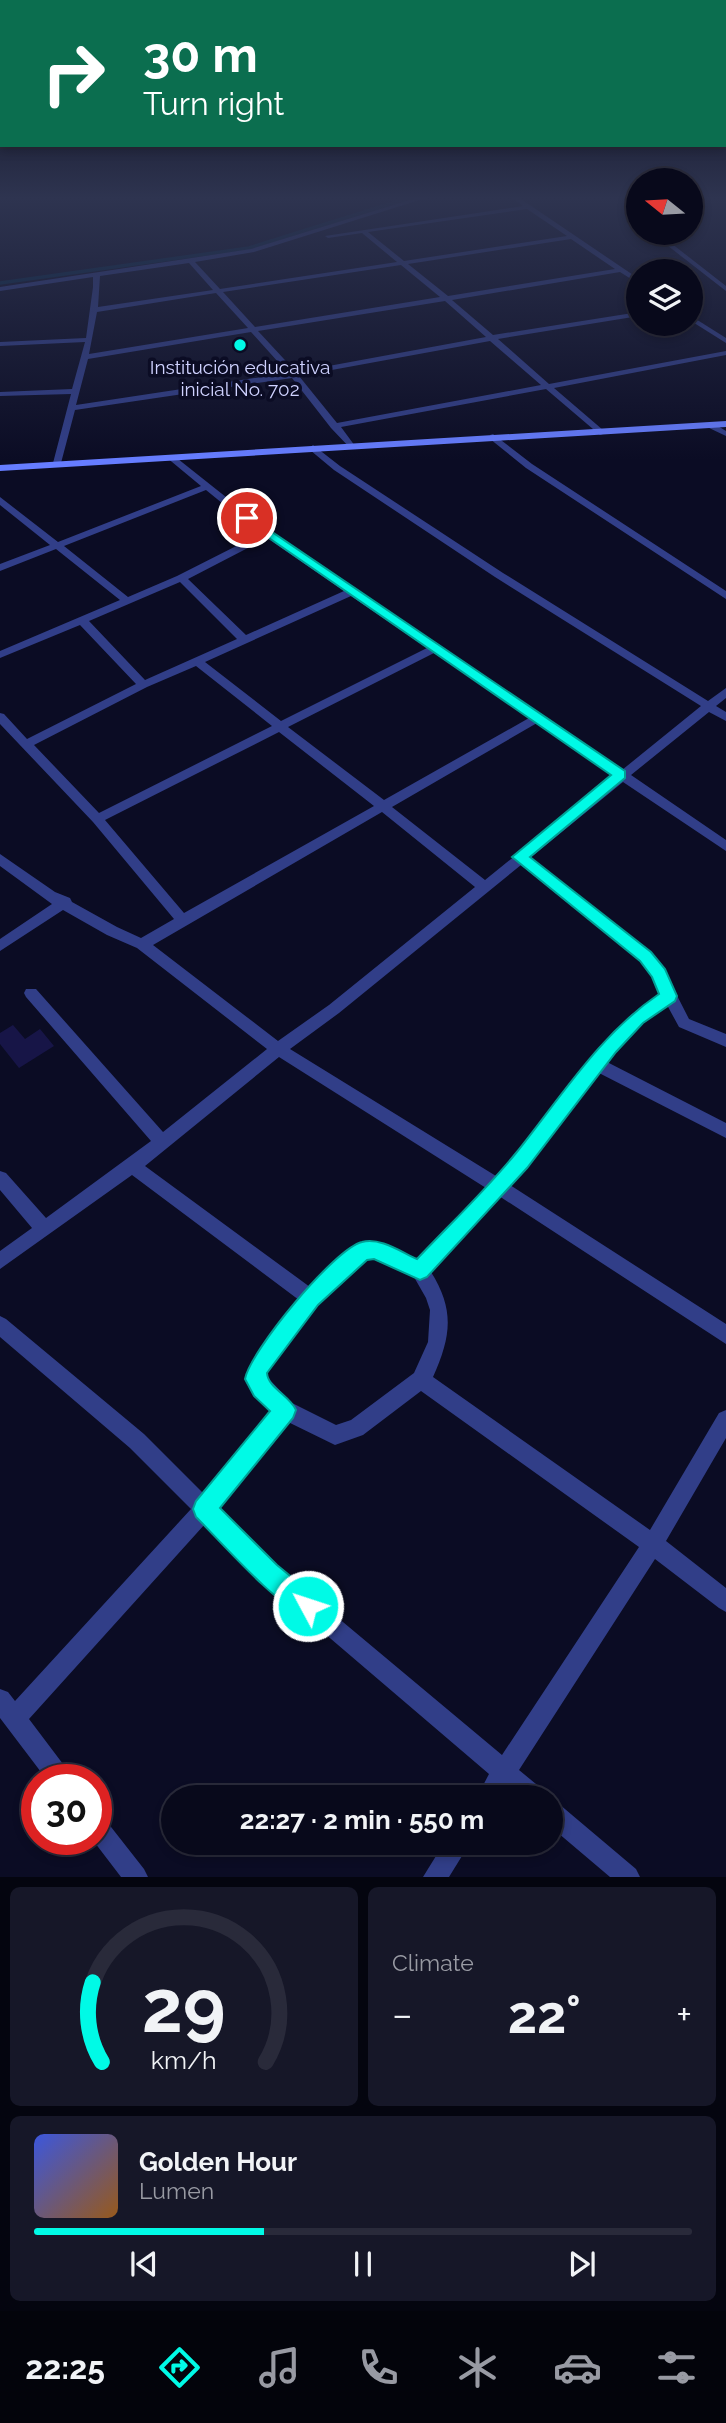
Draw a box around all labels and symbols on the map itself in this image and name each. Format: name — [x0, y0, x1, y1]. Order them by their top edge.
north arrow — [626, 168, 704, 245]
marker: Institución educativa inicial No. 702 — [232, 337, 248, 353]
place label: Institución educativa inicial No. 702 — [150, 356, 330, 400]
pin — [217, 488, 277, 548]
position arrow — [271, 1569, 345, 1643]
speed limit sign: 30 — [21, 1764, 112, 1855]

